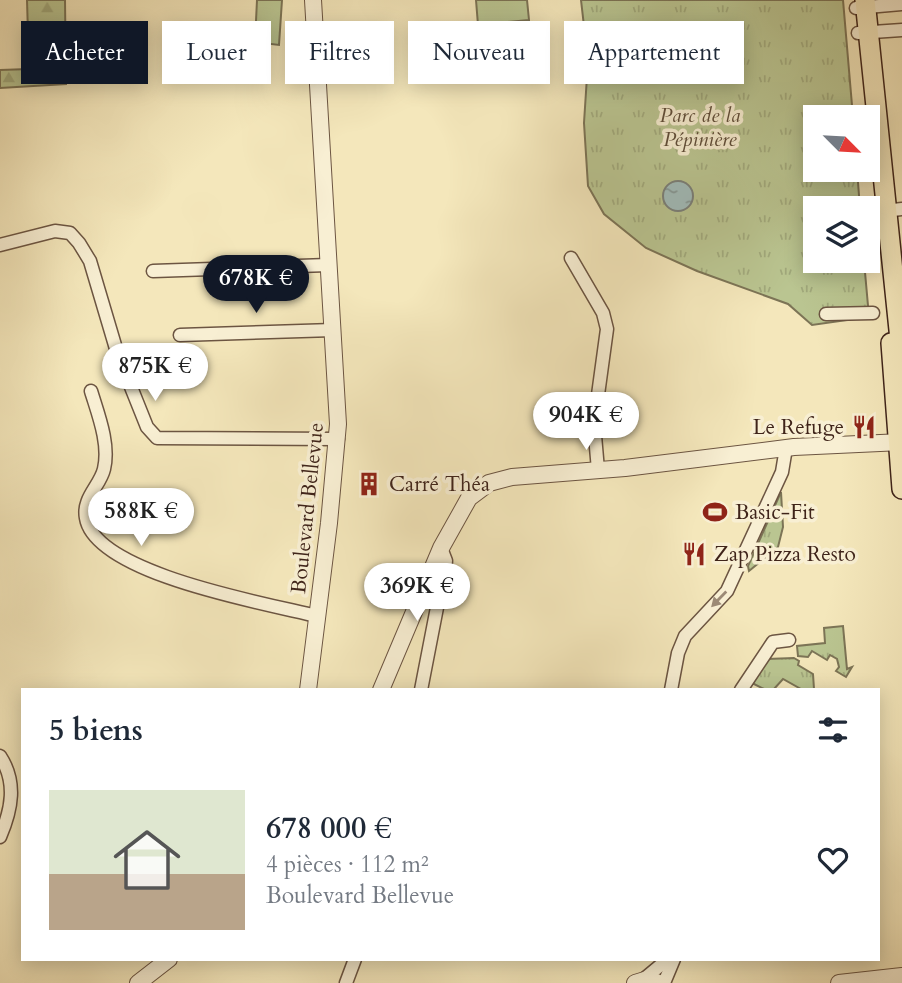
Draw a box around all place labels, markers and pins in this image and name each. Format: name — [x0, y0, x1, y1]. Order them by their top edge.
pin: 678K € — [199, 256, 313, 315]
pin: 875K € — [98, 344, 212, 403]
pin: 904K € — [529, 392, 643, 452]
place label: Le Refuge — [753, 413, 844, 442]
restaurant icon: Le Refuge — [850, 413, 878, 441]
building icon: Carré Théa — [355, 470, 383, 498]
place label: Carré Théa — [389, 470, 490, 499]
pin: 588K € — [84, 489, 198, 548]
sports icon: Basic-Fit — [701, 498, 729, 526]
place label: Basic-Fit — [735, 498, 815, 527]
restaurant icon: Zap Pizza Resto — [680, 540, 708, 568]
place label: Zap Pizza Resto — [714, 540, 856, 569]
pin: 369K € — [360, 564, 474, 623]

